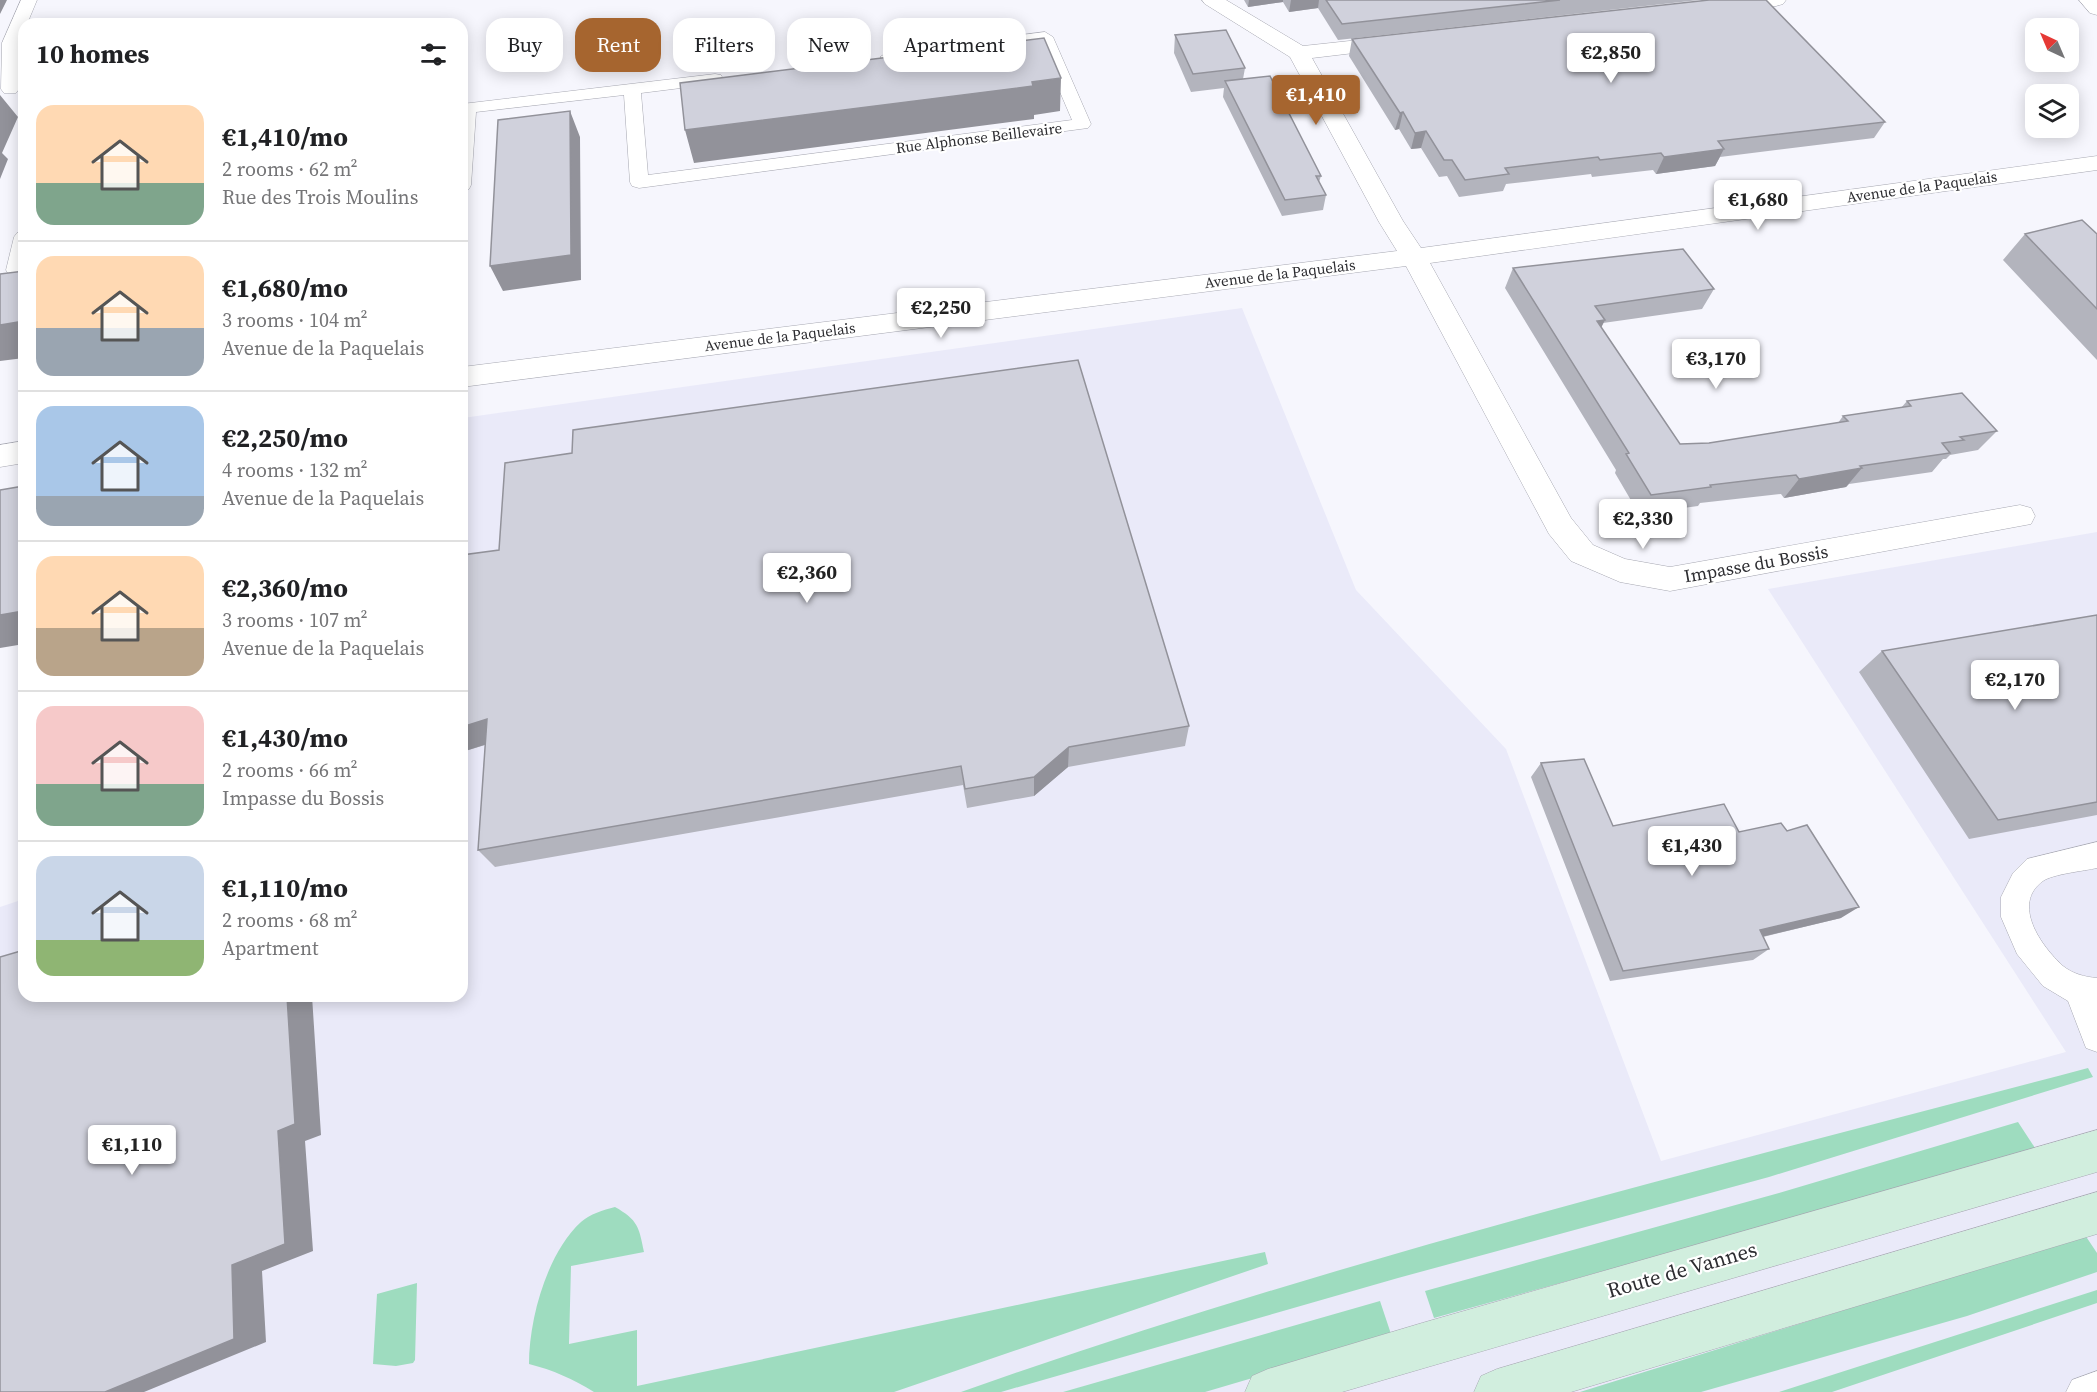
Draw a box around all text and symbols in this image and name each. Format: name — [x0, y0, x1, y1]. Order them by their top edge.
chip: Buy — [486, 18, 563, 72]
chip: Rent — [575, 18, 661, 72]
chip: Filters — [673, 18, 775, 72]
chip: New — [787, 18, 871, 72]
chip: Apartment — [883, 18, 1026, 72]
north arrow — [2025, 18, 2079, 72]
map controls — [2025, 18, 2079, 138]
pin: €2,850 — [1562, 33, 1660, 84]
text: 10 homes — [36, 36, 149, 72]
icon: filters — [417, 38, 450, 71]
text: €2,850 — [1581, 38, 1641, 66]
pin: €1,410 — [1267, 75, 1365, 126]
text: €1,410 — [1286, 80, 1346, 108]
button: layers — [2025, 84, 2079, 138]
street label: Rue Alphonse Beillevaire — [895, 117, 1064, 158]
text: €1,410/mo — [222, 119, 348, 155]
icon: home — [84, 129, 156, 201]
text: 2 rooms · 62 m² — [222, 155, 358, 183]
street label: Avenue de la Paquelais — [1845, 166, 1999, 207]
pin: €1,680 — [1709, 180, 1807, 231]
text: Rue des Trois Moulins — [222, 183, 418, 211]
text: €1,680 — [1728, 185, 1788, 213]
street label: Avenue de la Paquelais — [1203, 254, 1357, 293]
text: €1,680/mo — [222, 270, 348, 306]
icon: home — [84, 280, 156, 352]
pin: €2,250 — [892, 288, 990, 339]
text: €2,250 — [911, 293, 971, 321]
text: 3 rooms · 104 m² — [222, 306, 368, 334]
street label: Avenue de la Paquelais — [703, 317, 857, 356]
text: Avenue de la Paquelais — [222, 334, 424, 362]
pin: €3,170 — [1667, 339, 1765, 390]
text: €3,170 — [1686, 344, 1746, 372]
text: €2,250/mo — [222, 420, 348, 456]
icon: home — [84, 430, 156, 502]
text: 4 rooms · 132 m² — [222, 456, 368, 484]
text: Avenue de la Paquelais — [222, 484, 424, 512]
pin: €2,330 — [1594, 499, 1692, 550]
text: €2,330 — [1613, 504, 1673, 532]
street label: Impasse du Bossis — [1682, 538, 1830, 588]
pin: €2,360 — [758, 553, 856, 604]
text: €2,360 — [777, 558, 837, 586]
text: €2,360/mo — [222, 570, 348, 606]
icon: home — [84, 580, 156, 652]
text: 3 rooms · 107 m² — [222, 606, 368, 634]
text: Avenue de la Paquelais — [222, 634, 424, 662]
pin: €2,170 — [1966, 660, 2064, 711]
text: €2,170 — [1985, 665, 2045, 693]
text: €1,430/mo — [222, 720, 348, 756]
icon: home — [84, 730, 156, 802]
text: 2 rooms · 66 m² — [222, 756, 358, 784]
text: Impasse du Bossis — [222, 784, 384, 812]
pin: €1,430 — [1643, 826, 1741, 877]
text: €1,430 — [1662, 831, 1722, 859]
text: €1,110/mo — [222, 870, 348, 906]
icon: home — [84, 880, 156, 952]
text: 2 rooms · 68 m² — [222, 906, 358, 934]
text: Apartment — [222, 934, 319, 962]
pin: €1,110 — [83, 1125, 181, 1176]
text: €1,110 — [102, 1130, 162, 1158]
street label: Route de Vannes — [1604, 1234, 1760, 1305]

